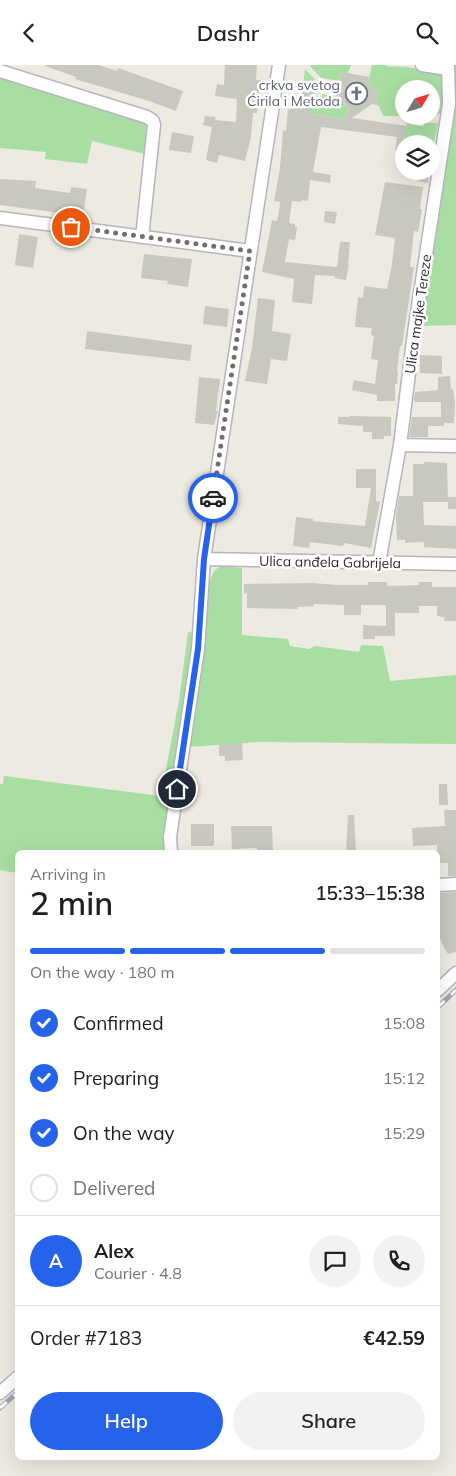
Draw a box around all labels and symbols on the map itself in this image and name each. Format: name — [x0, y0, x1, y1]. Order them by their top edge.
place label: crkva svetog Ćirila i Metoda — [247, 76, 340, 110]
north arrow — [395, 80, 440, 125]
church icon: crkva svetog Ćirila i Metoda — [344, 81, 368, 105]
pin — [50, 206, 92, 248]
street label: Ulica majke Tereze — [401, 253, 435, 375]
courier — [188, 473, 238, 523]
street label: Ulica anđela Gabrijela — [259, 552, 401, 572]
pin — [156, 768, 198, 810]

